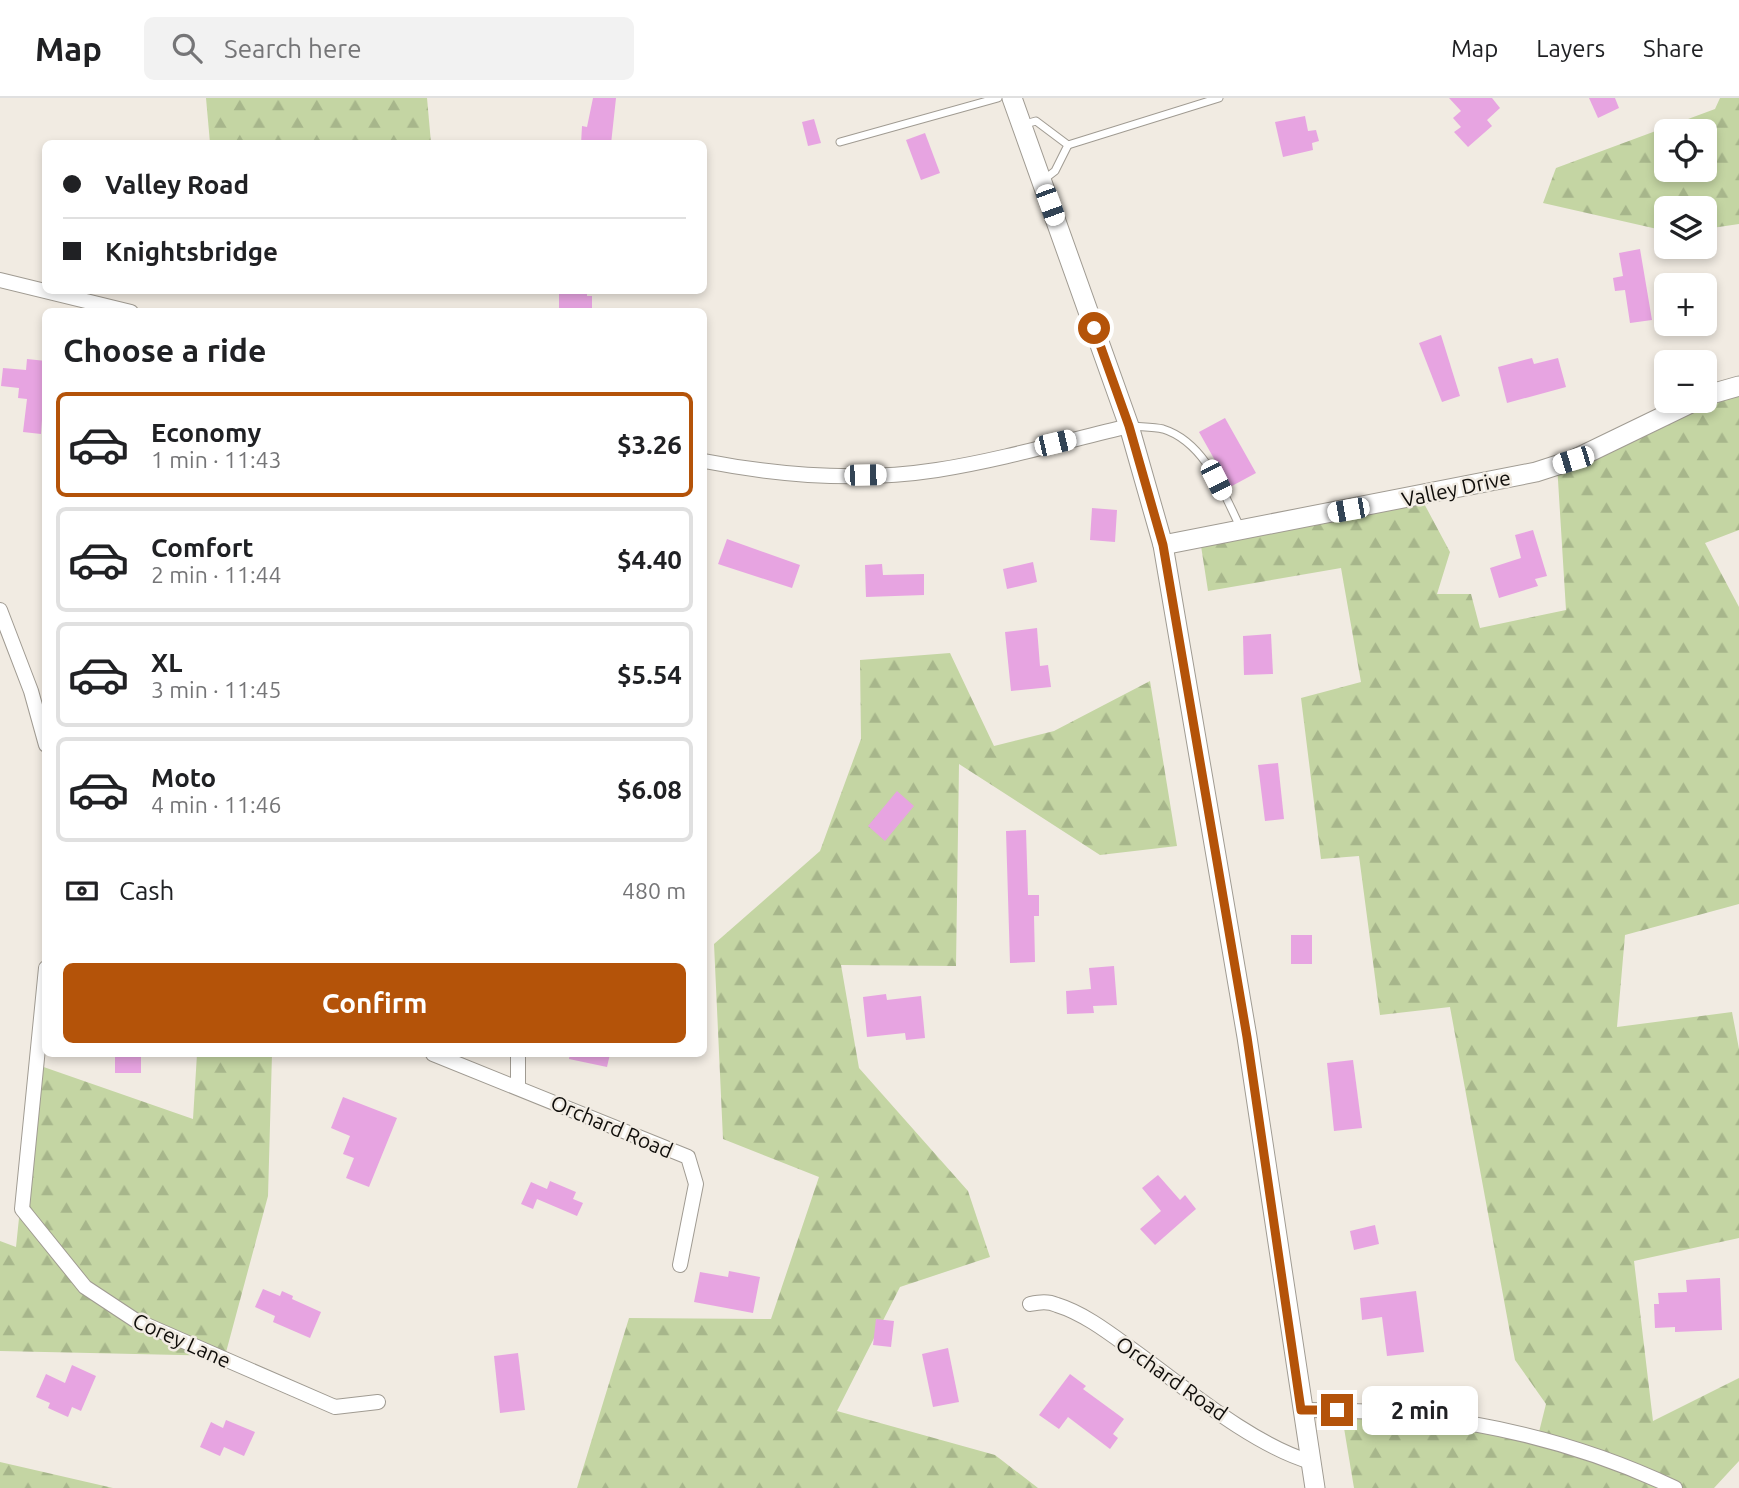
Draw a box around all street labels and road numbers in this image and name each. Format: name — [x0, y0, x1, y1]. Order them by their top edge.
street label: Valley Drive — [1399, 465, 1513, 511]
street label: Orchard Road — [547, 1090, 677, 1162]
street label: Corey Lane — [129, 1308, 235, 1372]
street label: Orchard Road — [1112, 1331, 1232, 1425]

